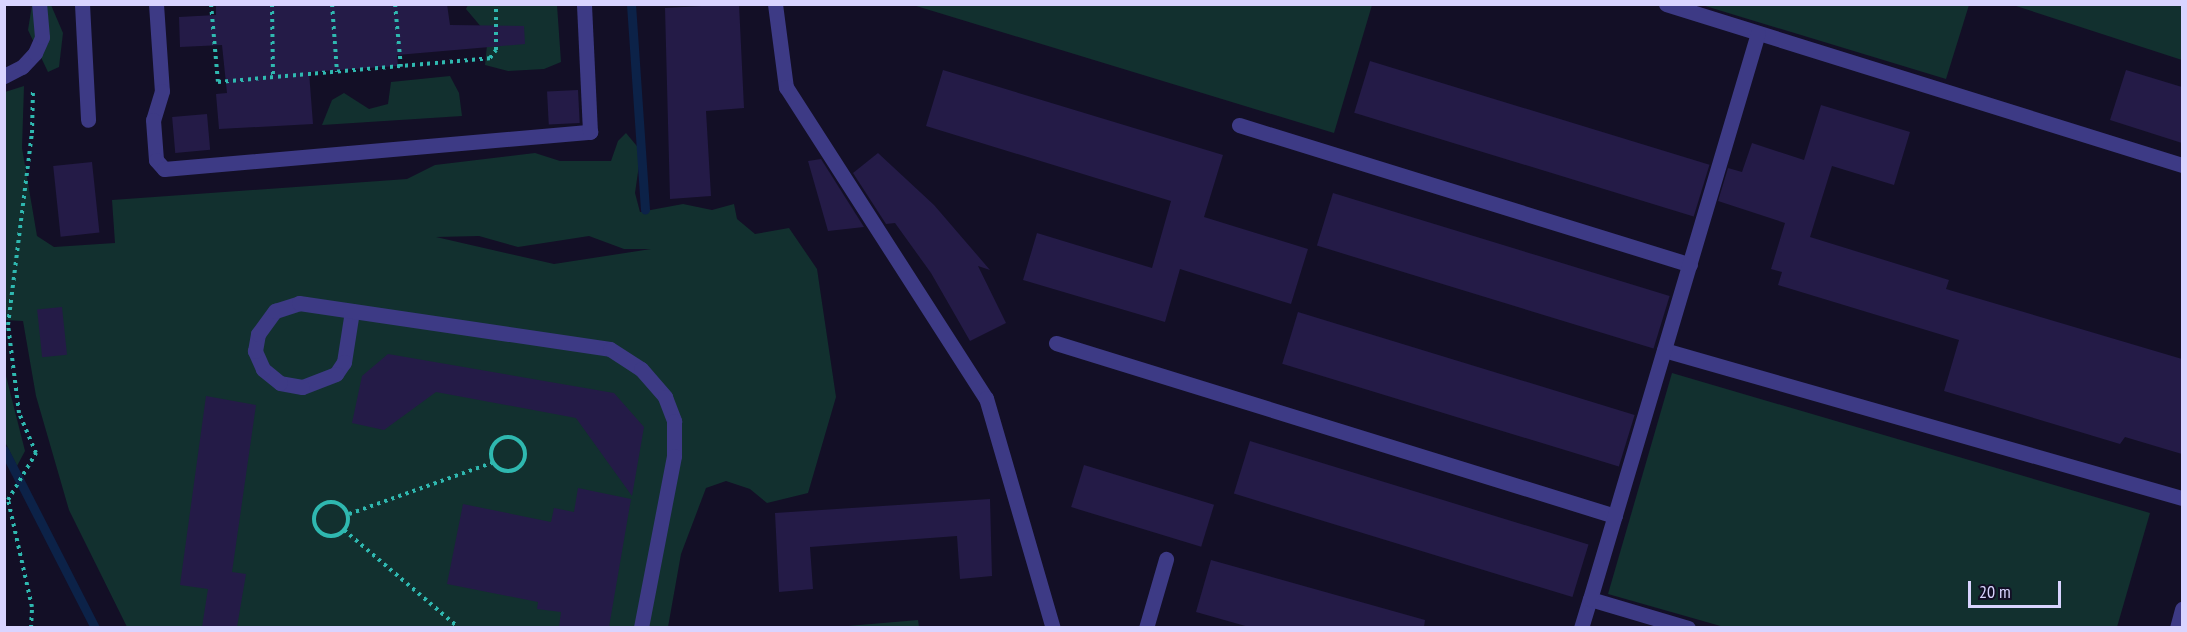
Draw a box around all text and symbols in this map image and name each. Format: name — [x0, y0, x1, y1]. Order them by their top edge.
scale bar — [1971, 569, 2064, 607]
text: 20 m — [1979, 580, 2011, 603]

